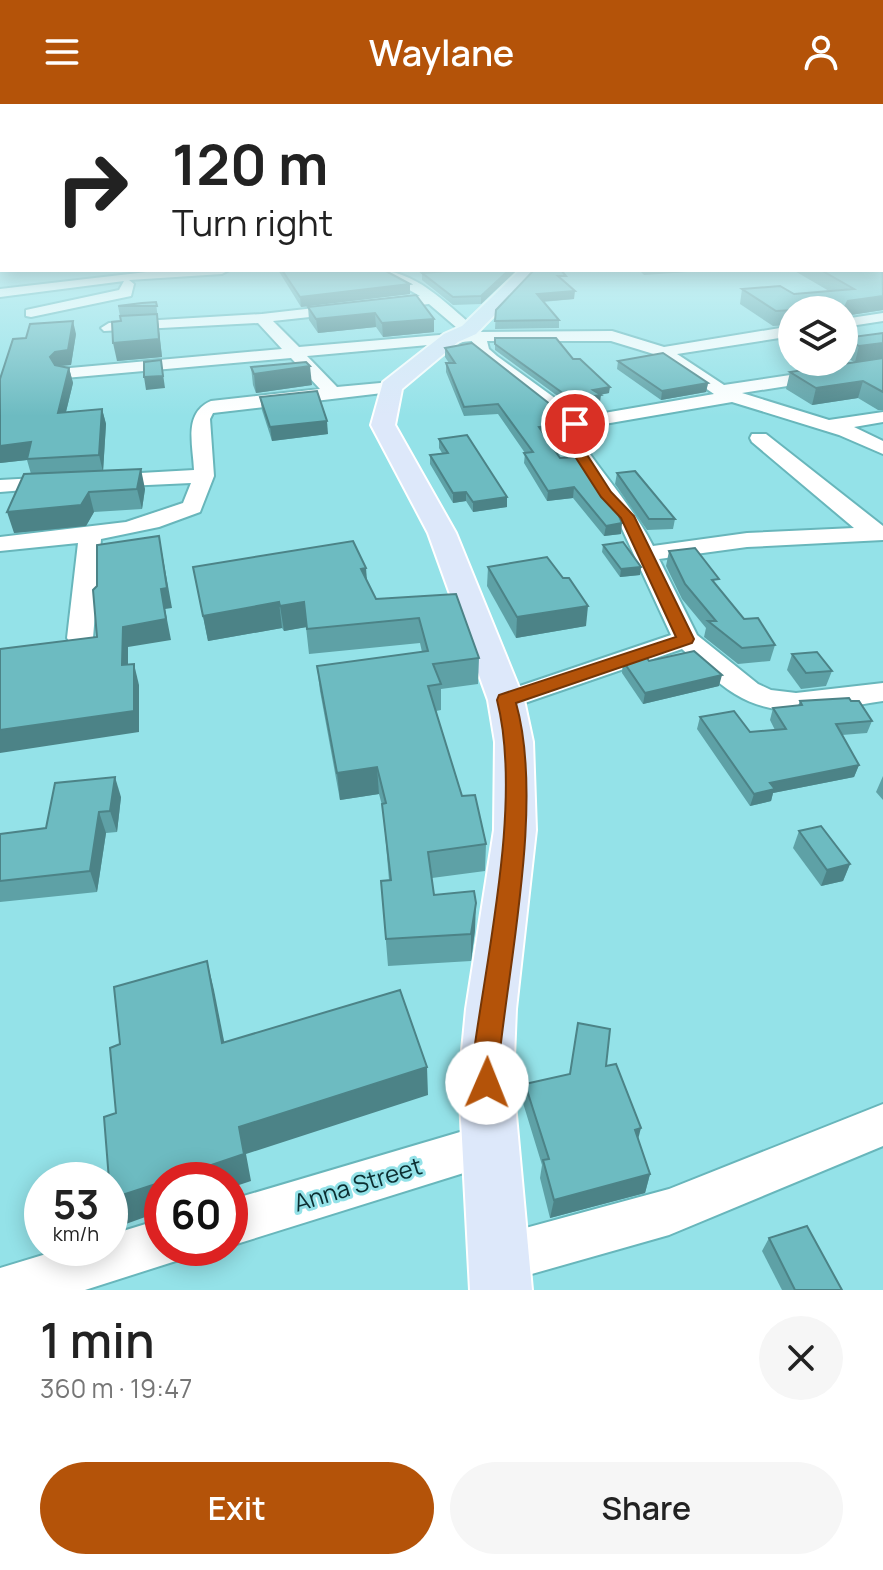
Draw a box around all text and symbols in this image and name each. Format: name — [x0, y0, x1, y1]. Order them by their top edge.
text: Waylane — [369, 28, 514, 77]
icon: menu — [40, 30, 84, 74]
icon: person — [799, 30, 843, 74]
text: 120 m — [172, 125, 328, 202]
icon: right — [40, 136, 144, 240]
text: Turn right — [172, 198, 333, 247]
map controls — [778, 296, 858, 376]
button: layers — [778, 296, 858, 376]
pin — [541, 390, 609, 458]
icon: arrive — [553, 402, 597, 446]
position arrow — [445, 1041, 529, 1125]
street label: Anna Street — [289, 1148, 426, 1219]
speed limit sign: 60 — [144, 1162, 248, 1266]
text: 53 — [53, 1176, 99, 1231]
text: km/h — [53, 1220, 99, 1247]
text: 1 min — [40, 1307, 154, 1372]
button: close — [759, 1316, 843, 1400]
text: 360 m · 19:47 — [40, 1370, 192, 1406]
button: Exit — [40, 1462, 434, 1554]
button: Share — [450, 1462, 843, 1554]

